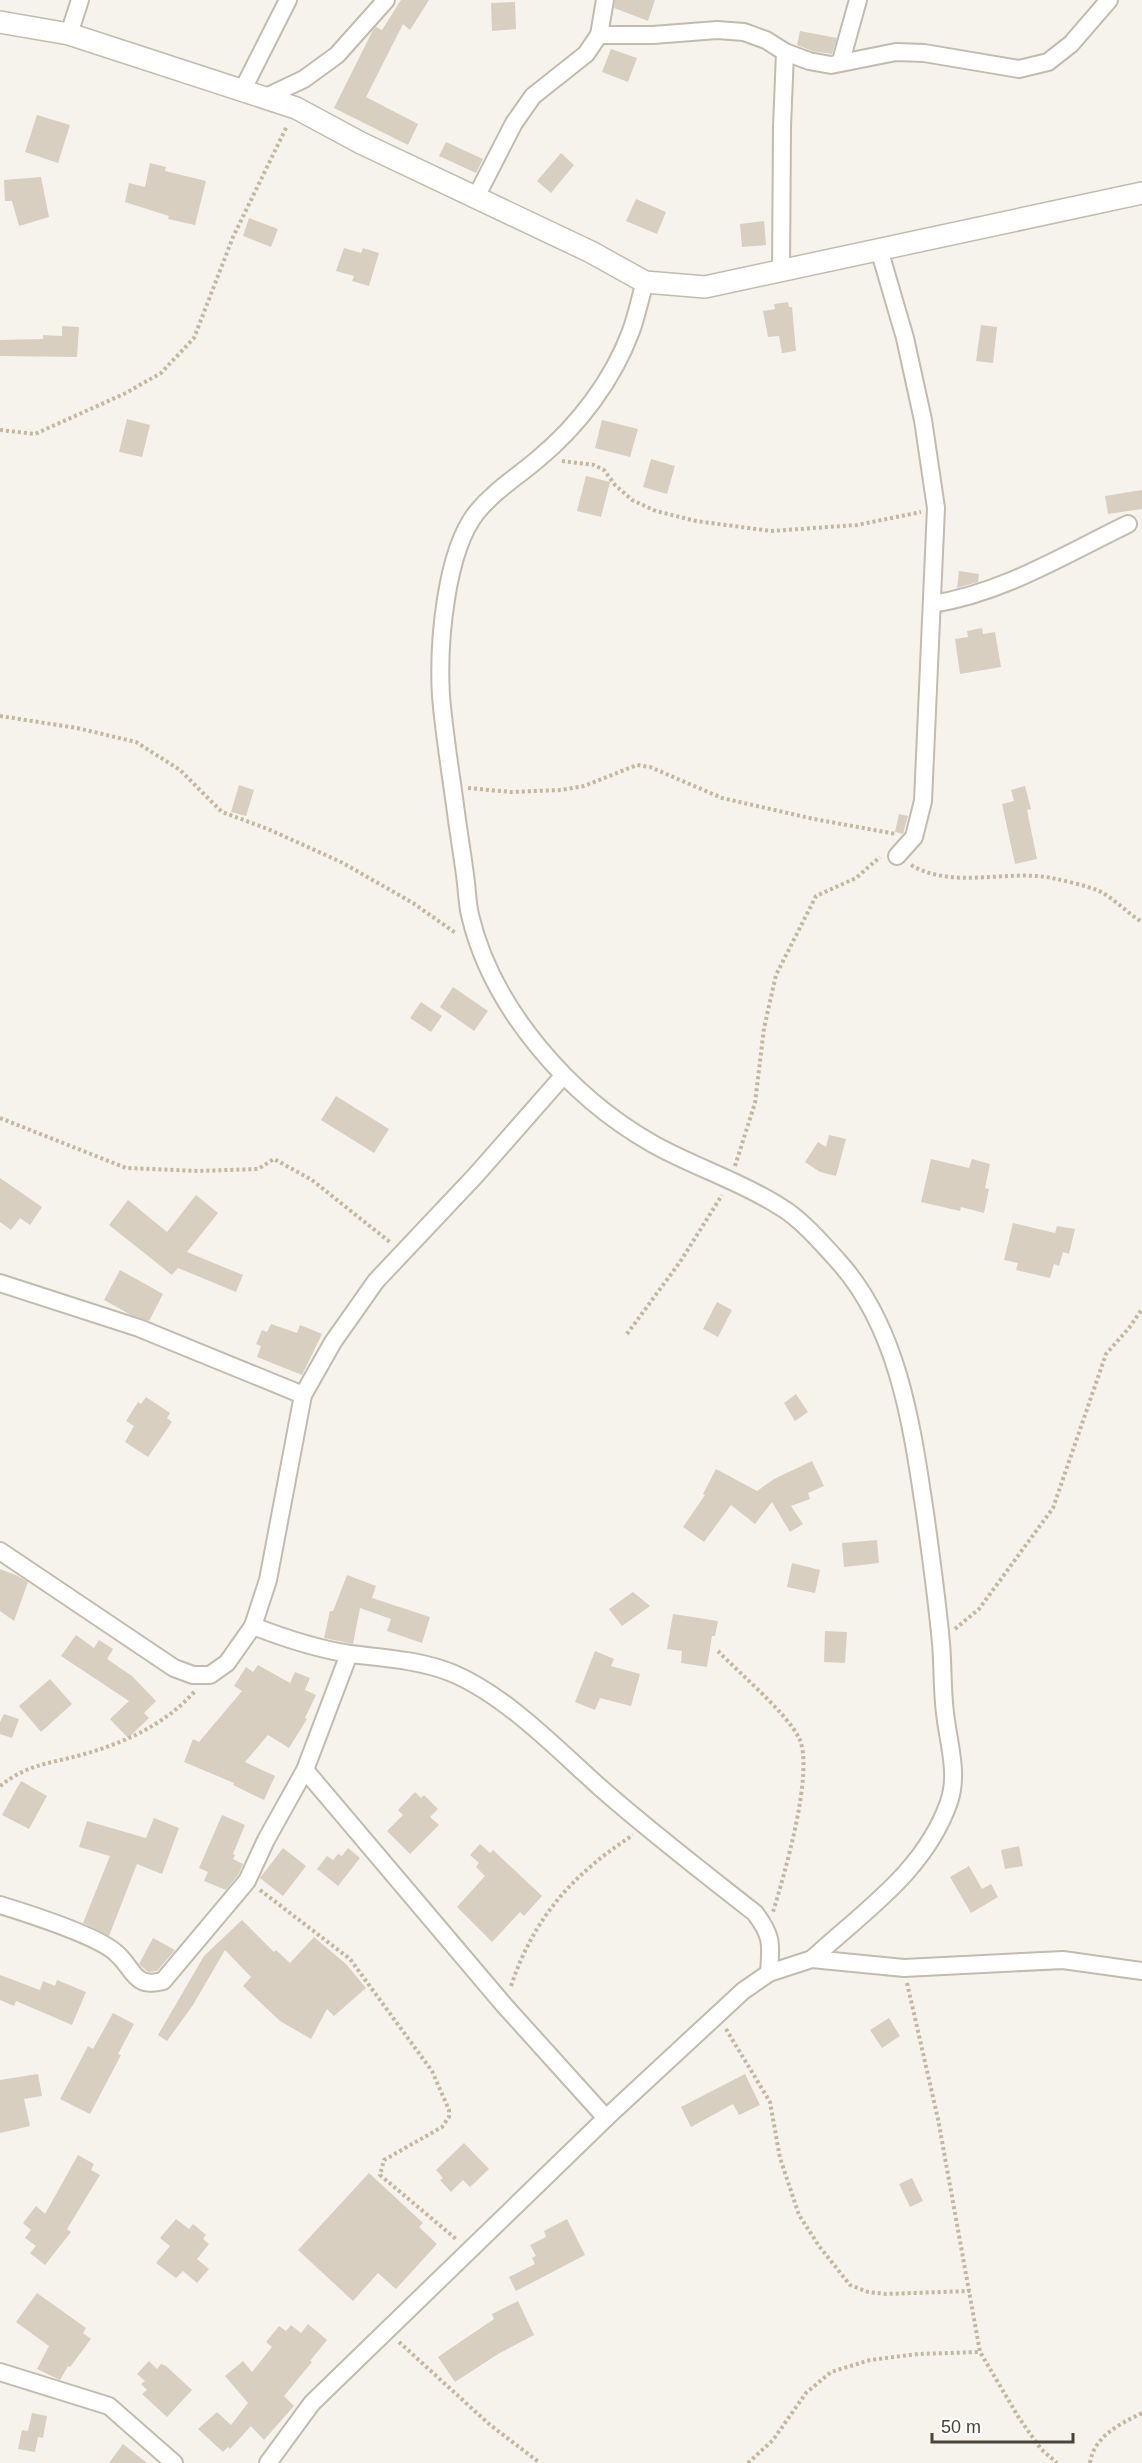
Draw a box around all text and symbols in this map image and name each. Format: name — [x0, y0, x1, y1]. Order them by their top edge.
scale bar — [932, 2406, 1073, 2444]
text: 50 m — [941, 2417, 981, 2437]

